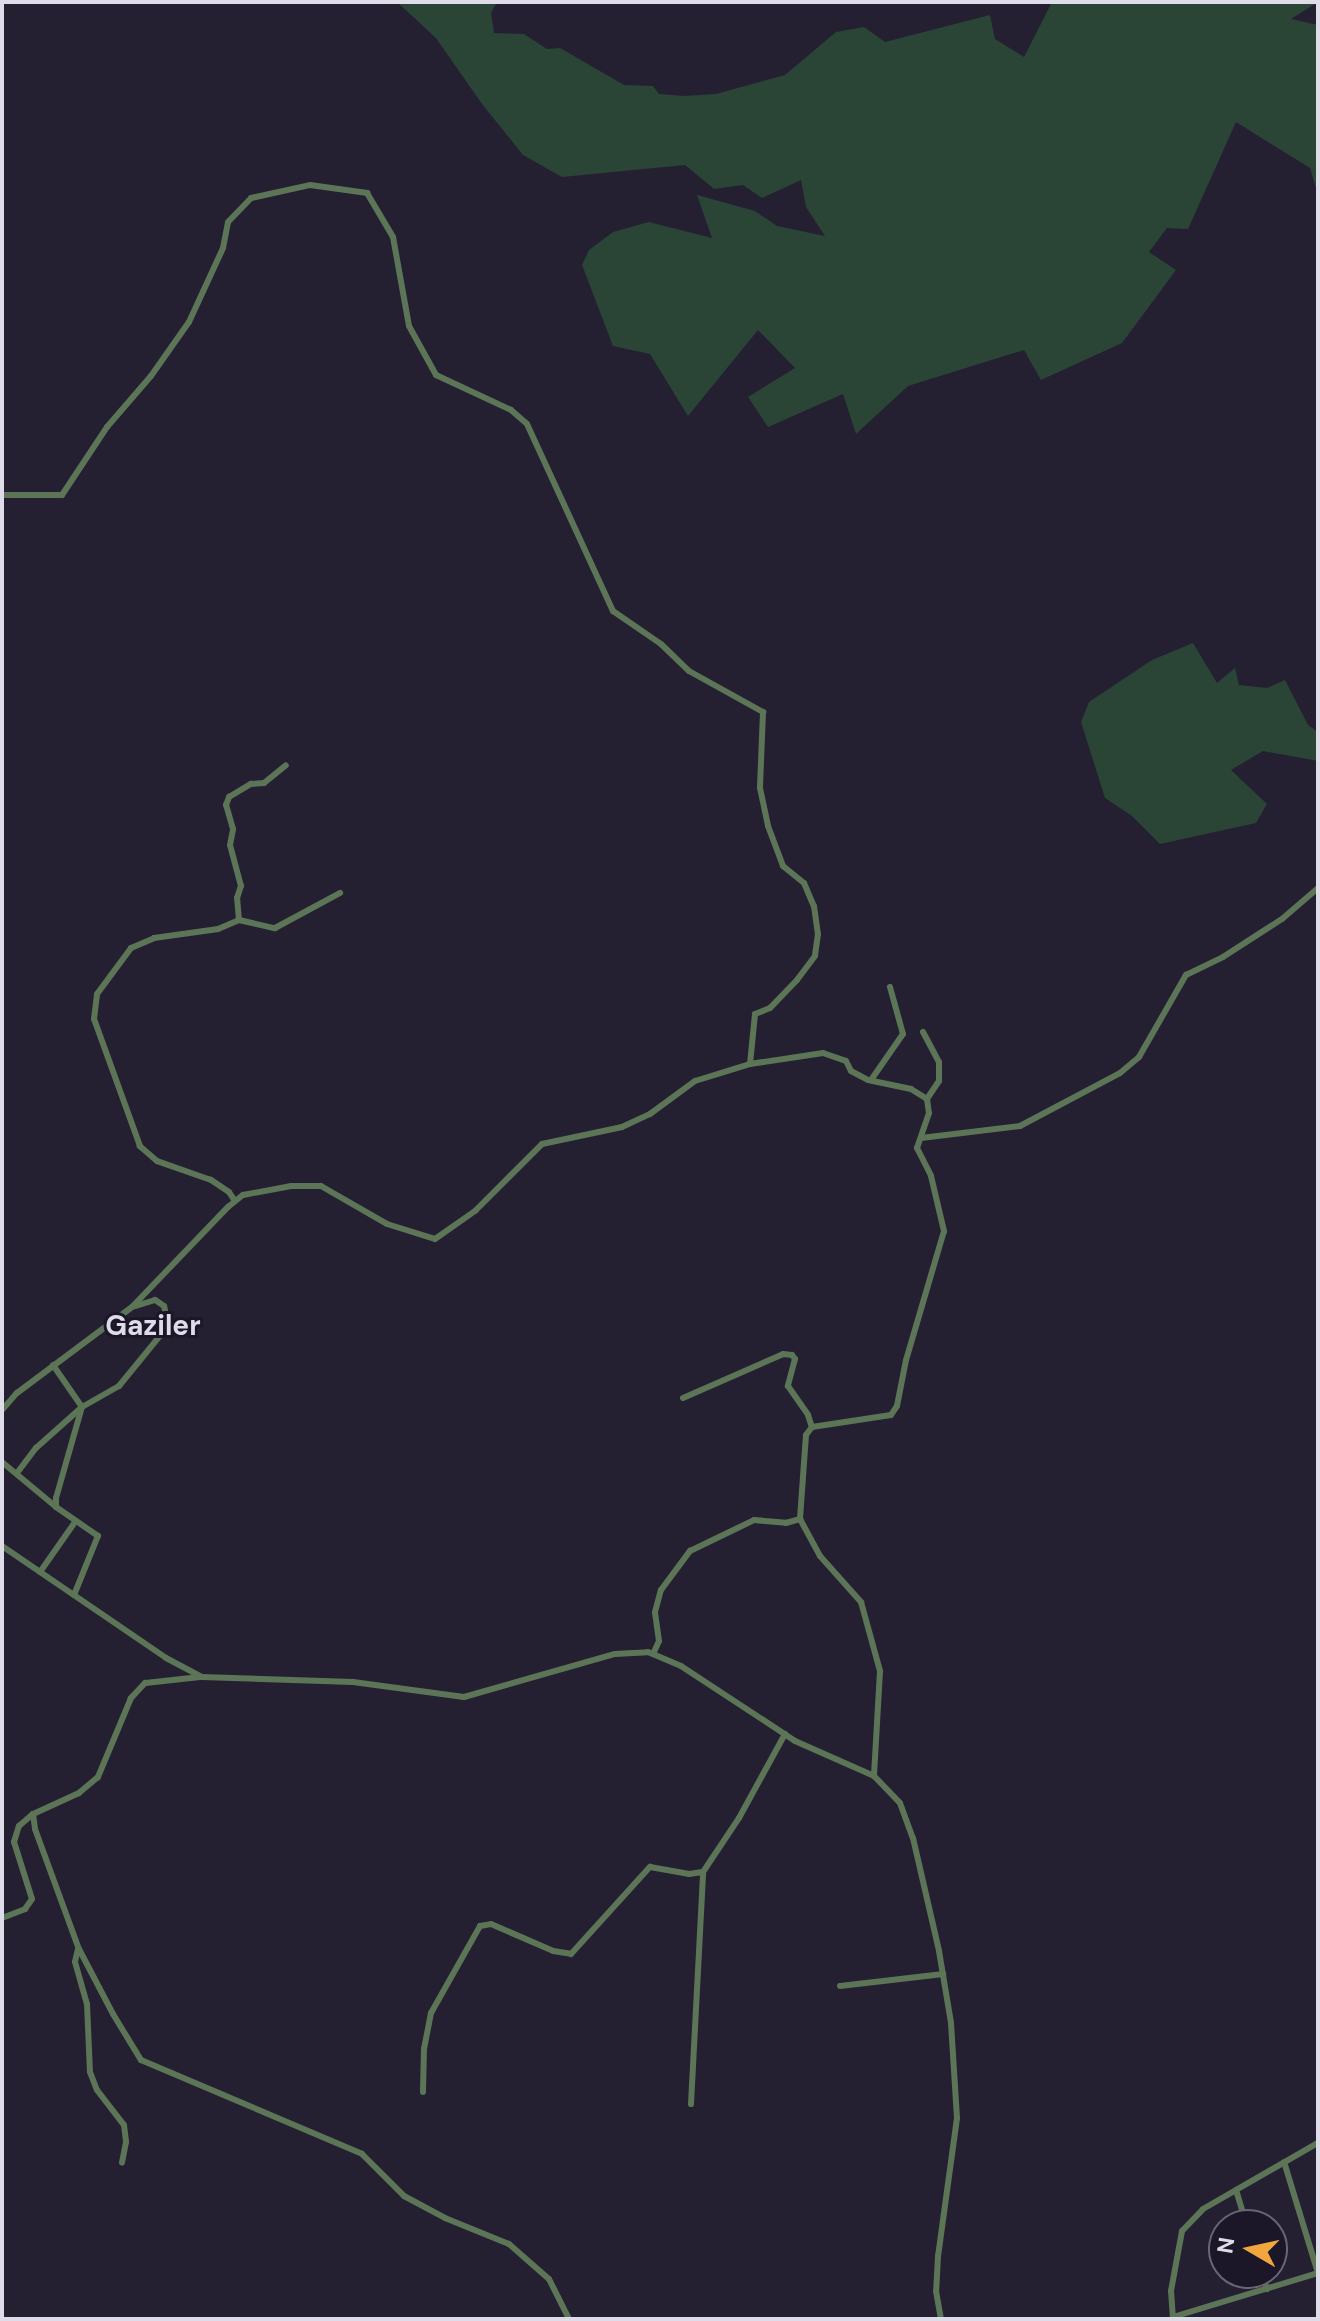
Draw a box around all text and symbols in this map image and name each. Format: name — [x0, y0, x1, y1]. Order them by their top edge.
district label: Gaziler — [105, 1309, 201, 1343]
north arrow — [1208, 2209, 1288, 2289]
text: N — [1210, 2235, 1241, 2256]

